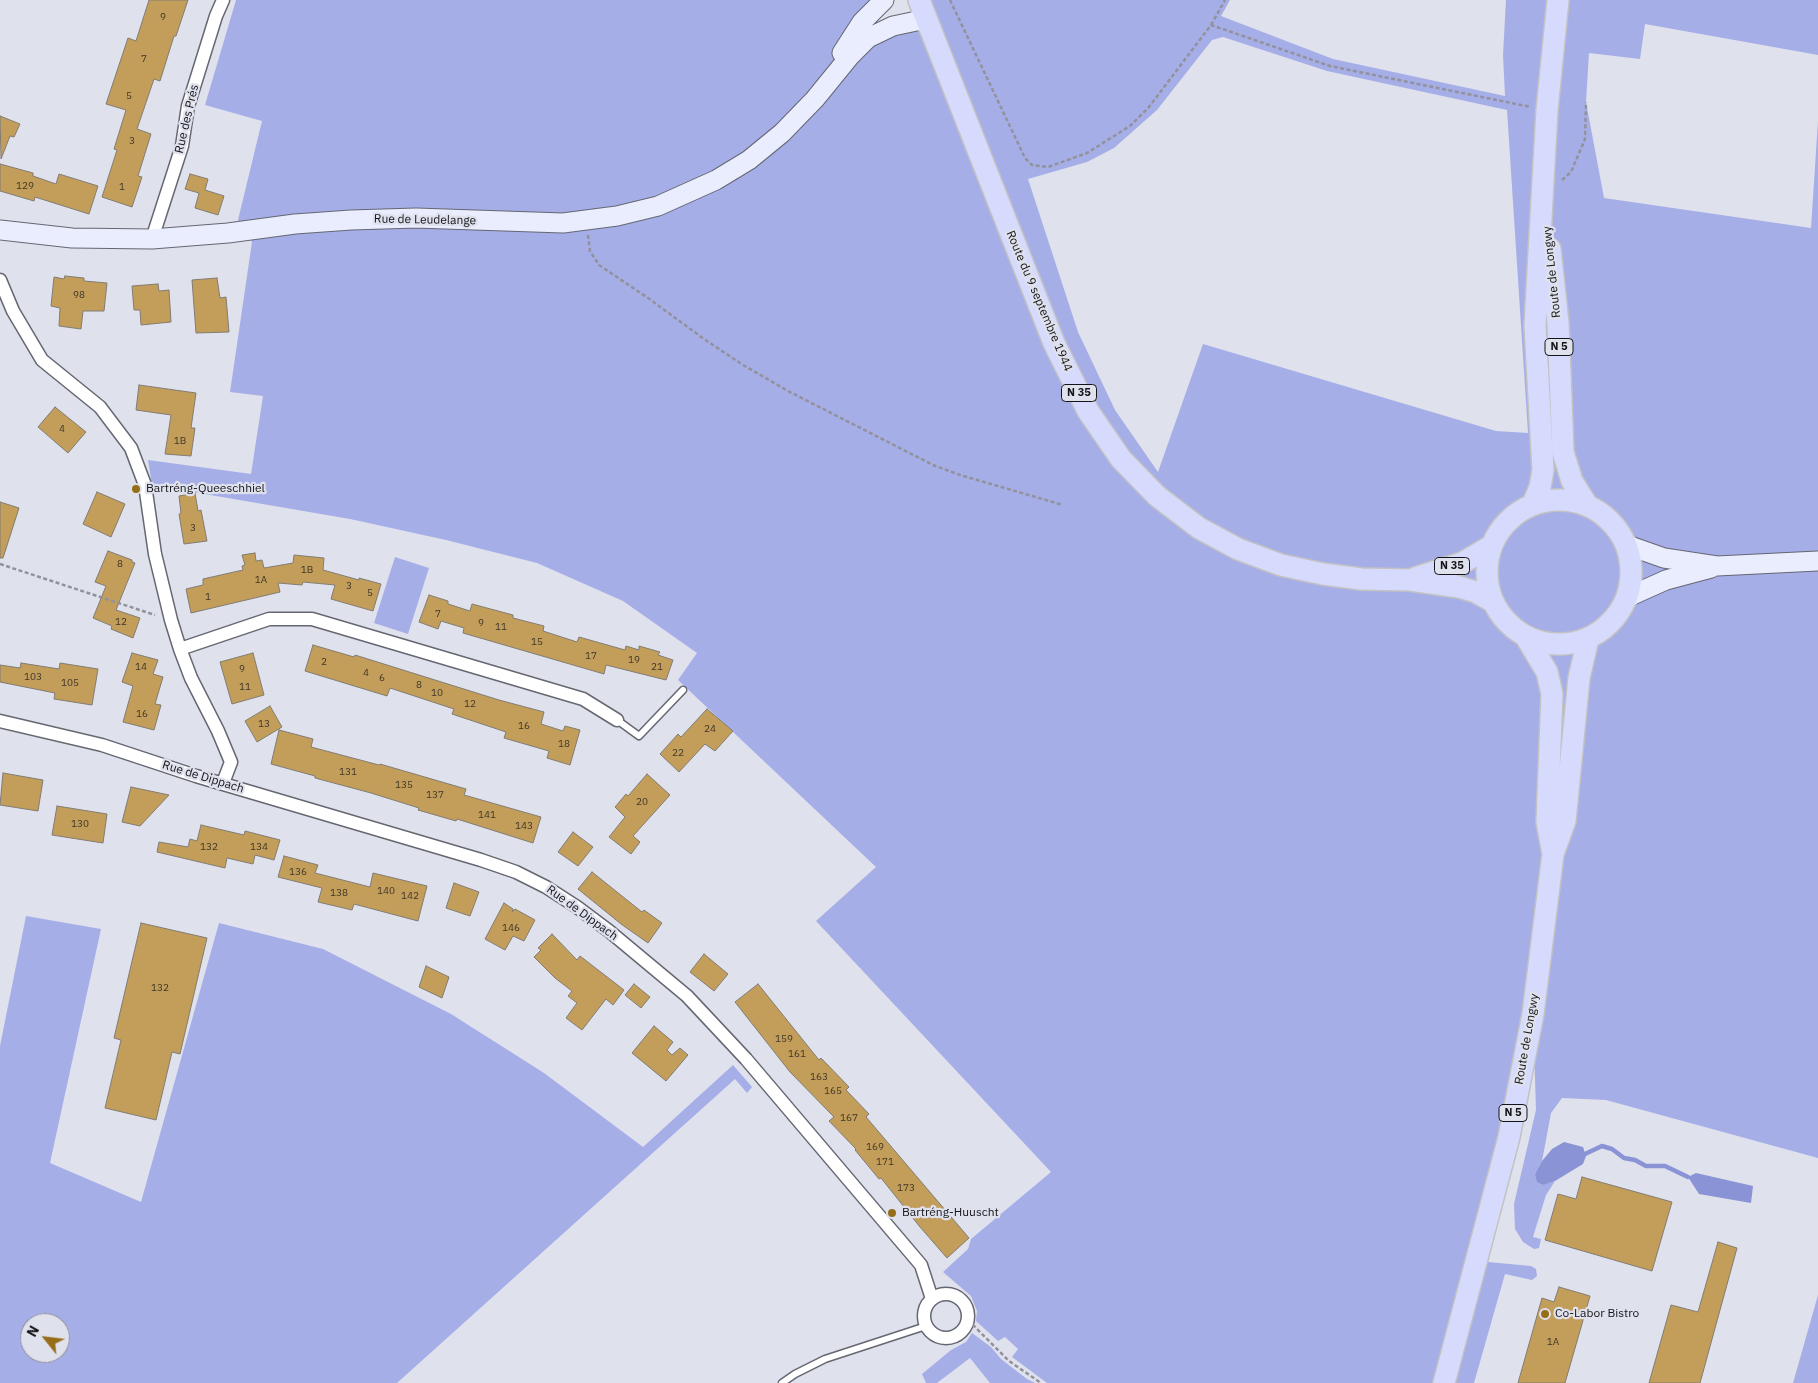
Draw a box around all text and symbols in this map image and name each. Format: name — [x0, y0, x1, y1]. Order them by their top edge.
house number: 9 — [160, 11, 166, 23]
house number: 7 — [141, 53, 147, 65]
street label: Rue des Prés — [172, 83, 202, 155]
house number: 5 — [126, 90, 132, 102]
house number: 3 — [129, 135, 135, 147]
house number: 129 — [16, 180, 34, 192]
house number: 1 — [119, 181, 125, 193]
street label: Rue de Leudelange — [374, 212, 476, 228]
street label: Route de Longwy — [1540, 225, 1564, 319]
street label: Route du 9 septembre 1944 — [1003, 229, 1075, 373]
house number: 98 — [73, 289, 85, 301]
road number: N 5 — [1545, 338, 1573, 356]
road number: N 35 — [1062, 384, 1096, 402]
house number: 4 — [59, 423, 65, 435]
house number: 1B — [174, 435, 186, 447]
place label: Bartréng-Queeschhiel — [146, 482, 265, 496]
marker: Bartréng-Queeschhiel — [130, 483, 142, 495]
house number: 3 — [190, 522, 196, 534]
house number: 8 — [117, 558, 123, 570]
road number: N 35 — [1434, 558, 1470, 574]
house number: 1B — [301, 564, 313, 576]
house number: 1A — [255, 574, 267, 586]
house number: 3 — [346, 580, 352, 592]
house number: 5 — [367, 587, 373, 599]
house number: 1 — [205, 591, 211, 603]
house number: 7 — [435, 608, 441, 620]
house number: 12 — [115, 616, 127, 628]
house number: 9 — [478, 617, 484, 629]
house number: 11 — [495, 621, 507, 633]
house number: 15 — [531, 636, 543, 648]
house number: 17 — [585, 650, 597, 662]
house number: 19 — [628, 654, 640, 666]
house number: 2 — [321, 656, 327, 668]
house number: 14 — [135, 661, 147, 673]
house number: 21 — [651, 661, 663, 673]
house number: 9 — [239, 663, 245, 675]
house number: 4 — [363, 667, 369, 679]
house number: 103 — [24, 671, 42, 683]
house number: 6 — [379, 672, 385, 684]
house number: 105 — [61, 677, 79, 689]
house number: 8 — [416, 679, 422, 691]
house number: 11 — [239, 681, 251, 693]
house number: 10 — [431, 687, 443, 699]
house number: 12 — [464, 698, 476, 710]
house number: 16 — [136, 708, 148, 720]
house number: 13 — [258, 718, 270, 730]
house number: 16 — [518, 720, 530, 732]
house number: 24 — [704, 723, 716, 735]
house number: 18 — [558, 738, 570, 750]
house number: 22 — [672, 747, 684, 759]
street label: Rue de Dippach — [160, 758, 246, 796]
house number: 131 — [339, 766, 357, 778]
house number: 135 — [395, 779, 413, 791]
house number: 137 — [426, 789, 444, 801]
house number: 20 — [636, 796, 648, 808]
house number: 141 — [478, 809, 496, 821]
house number: 130 — [71, 818, 89, 830]
house number: 143 — [515, 820, 533, 832]
house number: 132 — [200, 841, 218, 853]
house number: 134 — [250, 841, 268, 853]
house number: 136 — [289, 866, 307, 878]
street label: Rue de Dippach — [544, 882, 620, 944]
house number: 140 — [377, 885, 395, 897]
house number: 138 — [330, 887, 348, 899]
house number: 142 — [401, 890, 419, 902]
house number: 146 — [502, 922, 520, 934]
house number: 132 — [151, 982, 169, 994]
street label: Route de Longwy — [1512, 992, 1542, 1086]
house number: 159 — [775, 1033, 793, 1045]
house number: 161 — [788, 1048, 806, 1060]
house number: 163 — [810, 1071, 828, 1083]
house number: 165 — [824, 1085, 842, 1097]
road number: N 5 — [1499, 1104, 1527, 1122]
house number: 167 — [840, 1112, 858, 1124]
house number: 169 — [866, 1141, 884, 1153]
house number: 171 — [876, 1156, 894, 1168]
house number: 173 — [897, 1182, 915, 1194]
place label: Bartréng-Huuscht — [902, 1206, 999, 1220]
marker: Bartréng-Huuscht — [886, 1207, 898, 1219]
place label: Co-Labor Bistro — [1555, 1307, 1639, 1321]
marker: Co-Labor Bistro — [1539, 1308, 1551, 1320]
north arrow — [20, 1313, 70, 1363]
text: N — [22, 1322, 43, 1340]
house number: 1A — [1547, 1336, 1559, 1348]

